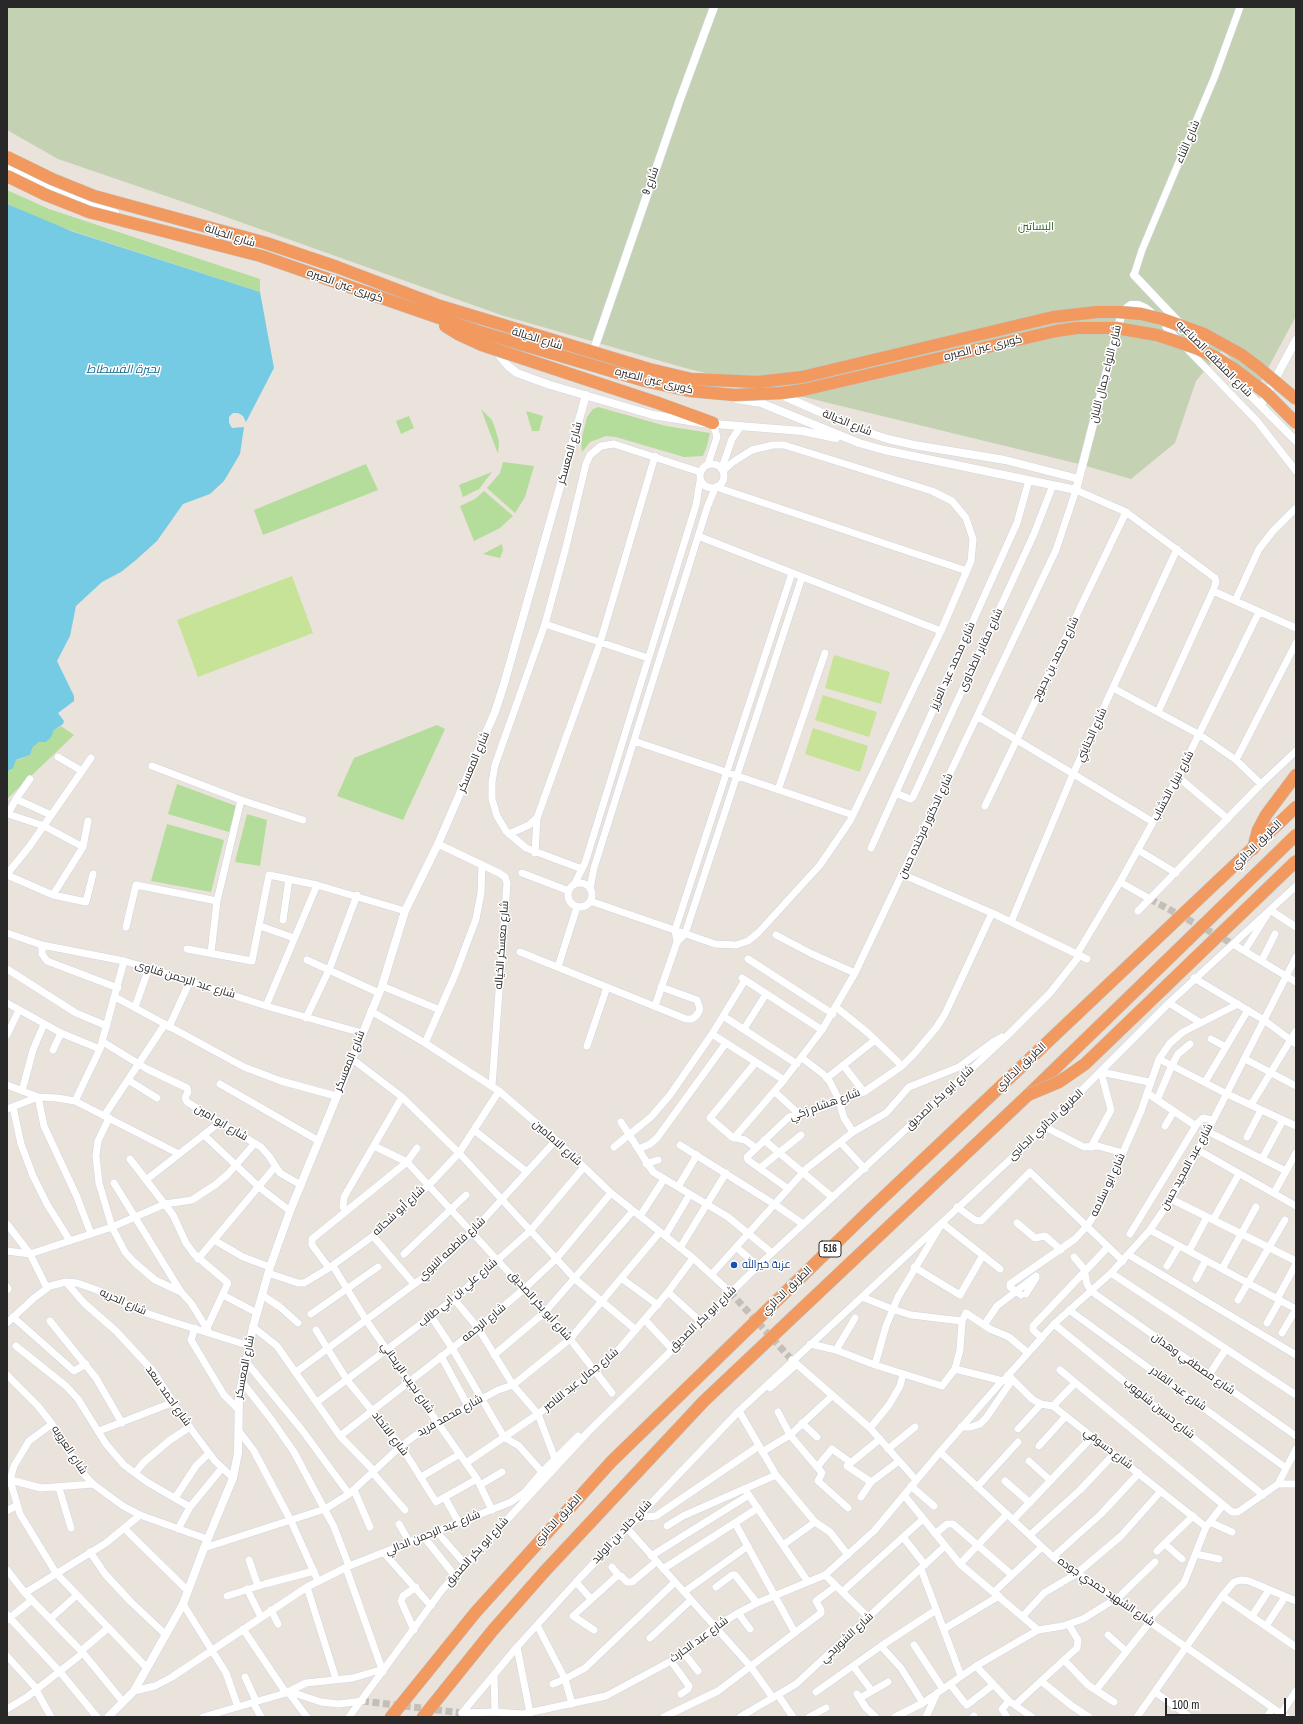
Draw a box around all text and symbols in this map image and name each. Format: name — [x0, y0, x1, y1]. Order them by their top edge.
street label: شارع الثناء — [1173, 118, 1203, 166]
street label: شارع 9 — [640, 165, 662, 197]
park label: البساتين — [1018, 220, 1054, 234]
street label: شارع الخيالة — [203, 222, 257, 250]
street label: كوبرى عين الصيره — [305, 266, 385, 306]
street label: شارع المنطقه الصناعيه — [1173, 318, 1255, 400]
street label: شارع اللواء جمال اللبان — [1087, 324, 1125, 424]
street label: شارع الخيالة — [510, 325, 564, 353]
street label: كوبرى عين الصيره — [942, 333, 1024, 363]
water label: بحيرة الفسطاط — [86, 363, 160, 377]
street label: كوبرى عين الصيره — [614, 365, 694, 397]
street label: شارع الخيالة — [820, 407, 874, 439]
street label: شارع المعسكر — [555, 420, 585, 486]
street label: شارع مقابر الطحاوى — [956, 606, 1006, 694]
street label: شارع محمد بن بحبوح — [1030, 615, 1082, 703]
street label: شارع محمد عبد العزيز — [928, 620, 978, 712]
street label: شارع الجنايني — [1074, 706, 1110, 764]
street label: شارع المعسكر — [455, 730, 493, 794]
street label: شارع نبيل الخشاب — [1149, 749, 1197, 823]
street label: شارع الدكتور فرخنده حسن — [896, 771, 956, 881]
street label: الطريق الدائري — [1229, 818, 1285, 872]
street label: شارع معسكر الخياله — [492, 900, 512, 990]
street label: شارع عبد الرحمن قناوى — [133, 958, 237, 1002]
street label: شارع المعسكر — [332, 1029, 368, 1093]
street label: الطريق الدائري — [993, 1040, 1049, 1094]
street label: شارع ابو بكر الصديق — [903, 1063, 977, 1133]
street label: شارع هشام زكي — [788, 1086, 862, 1124]
street label: الطريق الدائري الجانبى — [1006, 1087, 1086, 1163]
street label: شارع ابو امين — [192, 1102, 250, 1144]
street label: شارع الامامين — [529, 1117, 585, 1169]
street label: شارع عبد المجيد حسن — [1158, 1122, 1216, 1212]
street label: شارع ابو سلامه — [1088, 1151, 1128, 1219]
street label: شارع أبو شحاته — [370, 1183, 428, 1239]
street label: شارع فاطمه النبوي — [416, 1215, 488, 1283]
road number: 516 — [819, 1241, 841, 1257]
street label: شارع علي بن ابي طالب — [416, 1256, 500, 1330]
place label: عزبة خيرالله — [742, 1258, 791, 1272]
marker: عزبة خيرالله — [729, 1260, 739, 1270]
street label: الطريق الدائري — [759, 1264, 815, 1318]
street label: شارع أبو بكر الصديق — [505, 1269, 575, 1343]
street label: شارع ابو بكر الصديق — [667, 1283, 739, 1355]
street label: شارع الحريه — [98, 1286, 148, 1318]
street label: شارع الرحمه — [459, 1301, 509, 1345]
street label: شارع مصطفي وهدان — [1149, 1330, 1237, 1398]
street label: شارع المعسكر — [232, 1334, 258, 1400]
street label: شارع نجيب الريحاني — [378, 1340, 436, 1416]
street label: شارع جمال عبد الناصر — [541, 1346, 621, 1414]
street label: شارع احمد سعد — [142, 1363, 194, 1429]
street label: شارع عبد القادر — [1147, 1364, 1209, 1414]
street label: شارع حسين شلهوب — [1121, 1376, 1197, 1442]
street label: شارع محمد فريد — [415, 1393, 485, 1439]
street label: شارع الاتحاد — [369, 1409, 411, 1459]
street label: شارع العروبه — [48, 1423, 90, 1477]
street label: شارع دسوقي — [1081, 1426, 1135, 1472]
street label: الطريق الدائري — [531, 1492, 585, 1548]
street label: شارع خالد بن الوليد — [589, 1497, 655, 1567]
street label: شارع عبد الرحمن الدالي — [384, 1508, 482, 1558]
street label: شارع ابو بكر الصديق — [442, 1515, 512, 1589]
street label: شارع الشهيد حمدي جوده — [1055, 1555, 1157, 1629]
street label: شارع الشوربجي — [818, 1610, 876, 1666]
street label: شارع عبد الحارث — [667, 1614, 731, 1666]
scale bar — [1167, 1690, 1288, 1716]
text: 100 m — [1172, 1697, 1199, 1713]

